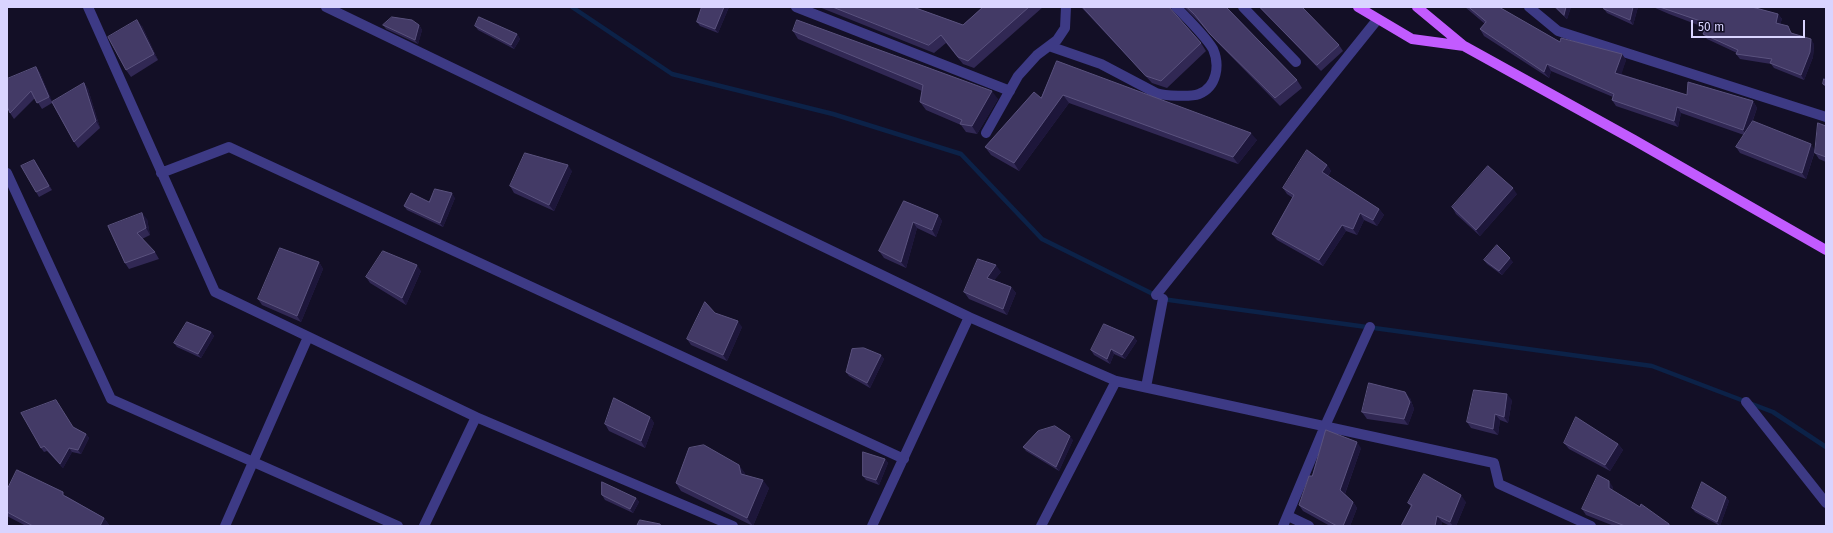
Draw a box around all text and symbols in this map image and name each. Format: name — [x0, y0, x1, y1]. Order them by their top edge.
scale bar — [1693, 12, 1807, 38]
text: 50 m — [1698, 20, 1724, 34]

